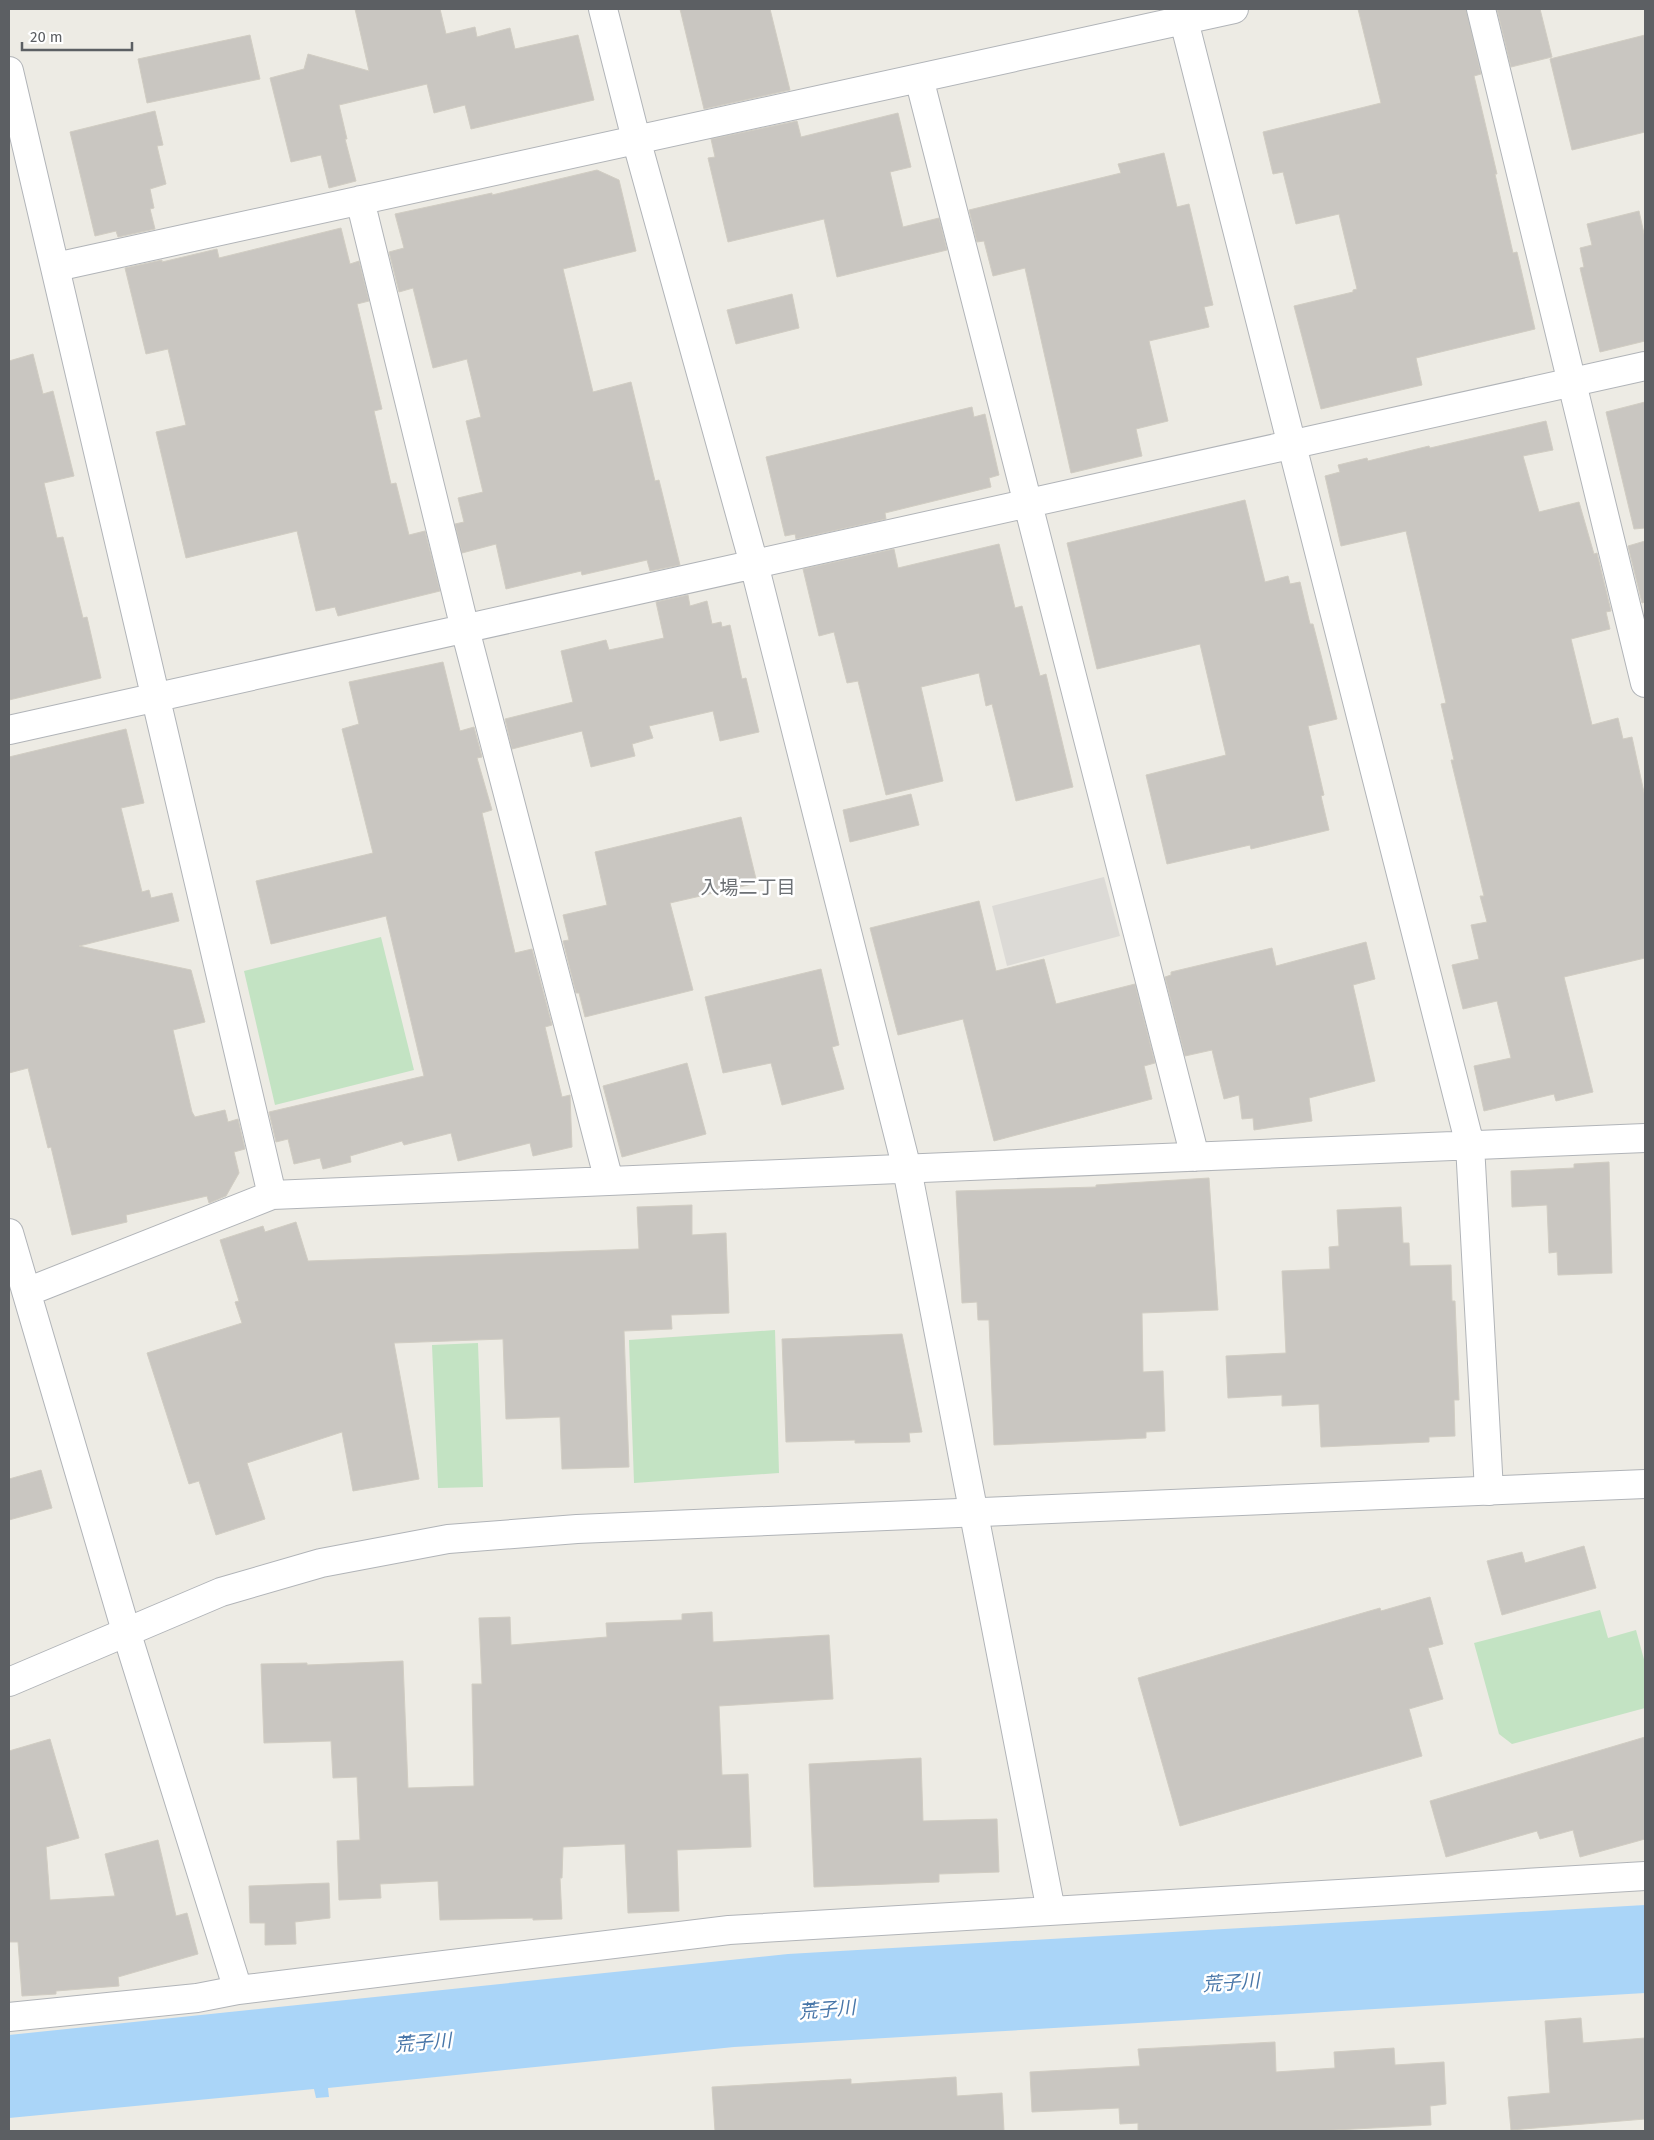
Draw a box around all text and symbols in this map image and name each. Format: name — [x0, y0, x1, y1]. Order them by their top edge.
scale bar — [22, 20, 132, 52]
text: 20 m — [30, 28, 63, 46]
district label: 入場二丁目 — [700, 876, 796, 899]
water label: 荒子川 — [1202, 1969, 1262, 1996]
water label: 荒子川 — [798, 1995, 858, 2023]
water label: 荒子川 — [394, 2028, 454, 2056]

